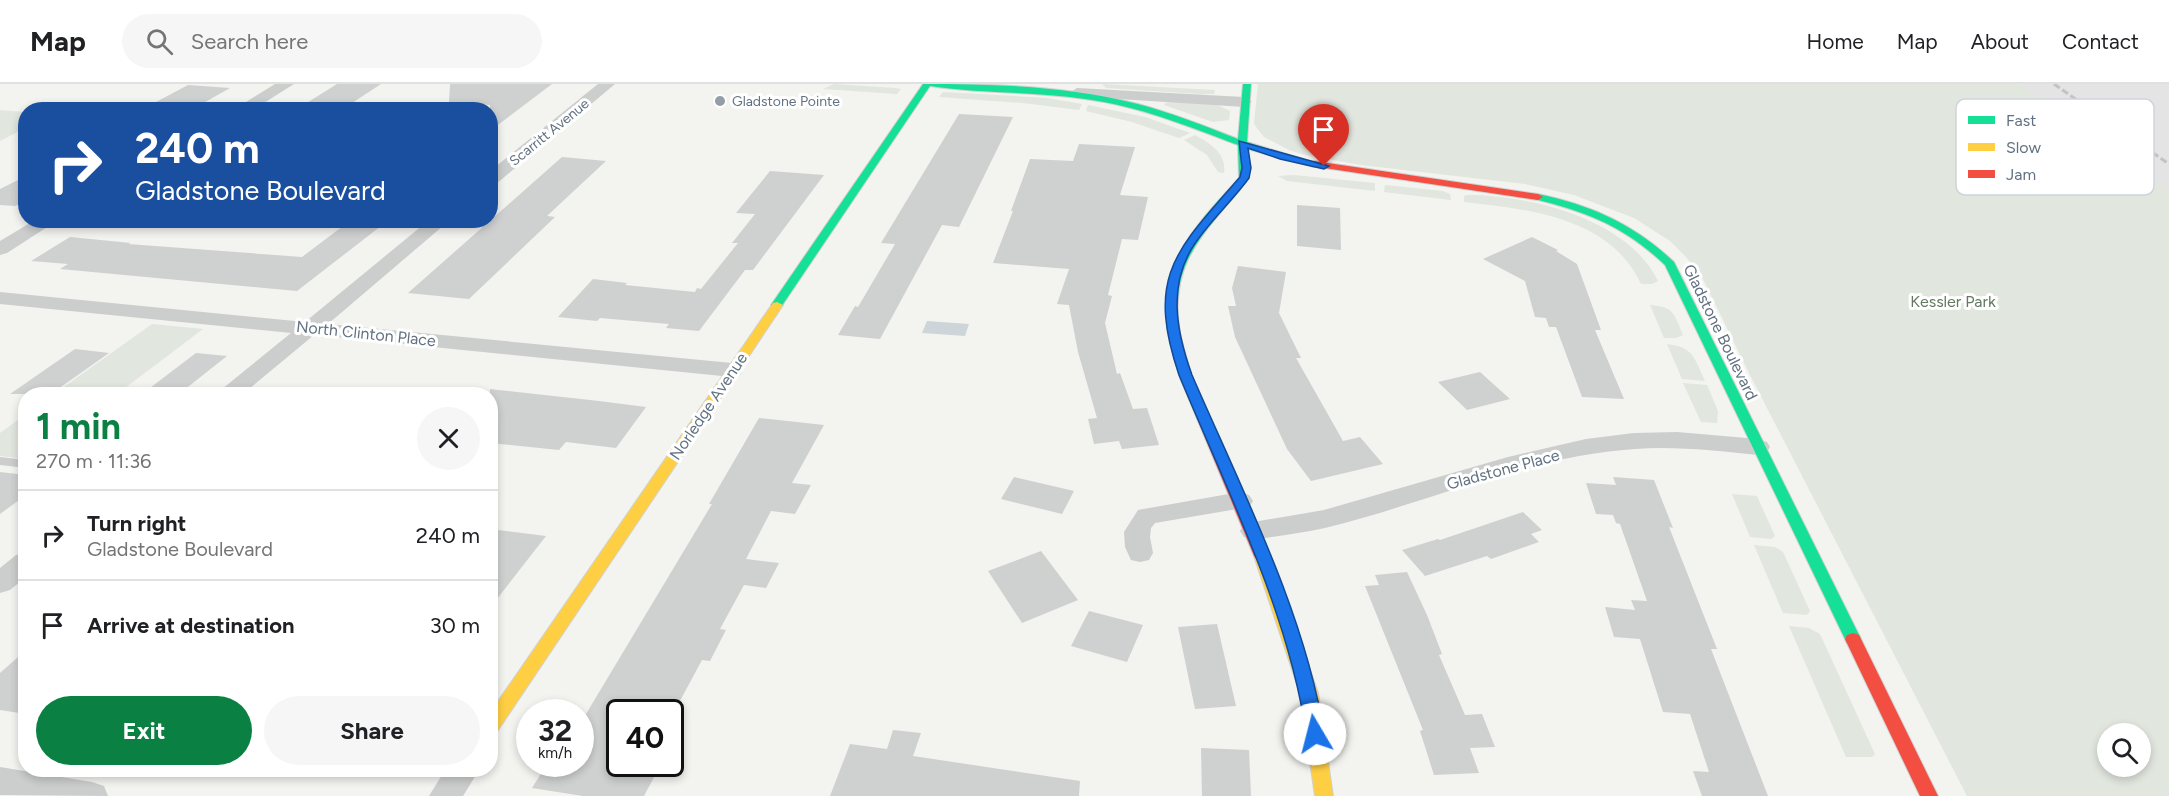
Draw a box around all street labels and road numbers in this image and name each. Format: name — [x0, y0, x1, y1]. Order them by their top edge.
street label: Scarritt Avenue — [506, 95, 593, 170]
street label: Gladstone Boulevard — [1679, 261, 1762, 403]
street label: North Clinton Place — [295, 317, 437, 350]
street label: Norledge Avenue — [666, 349, 751, 463]
street label: Gladstone Place — [1445, 445, 1562, 494]

